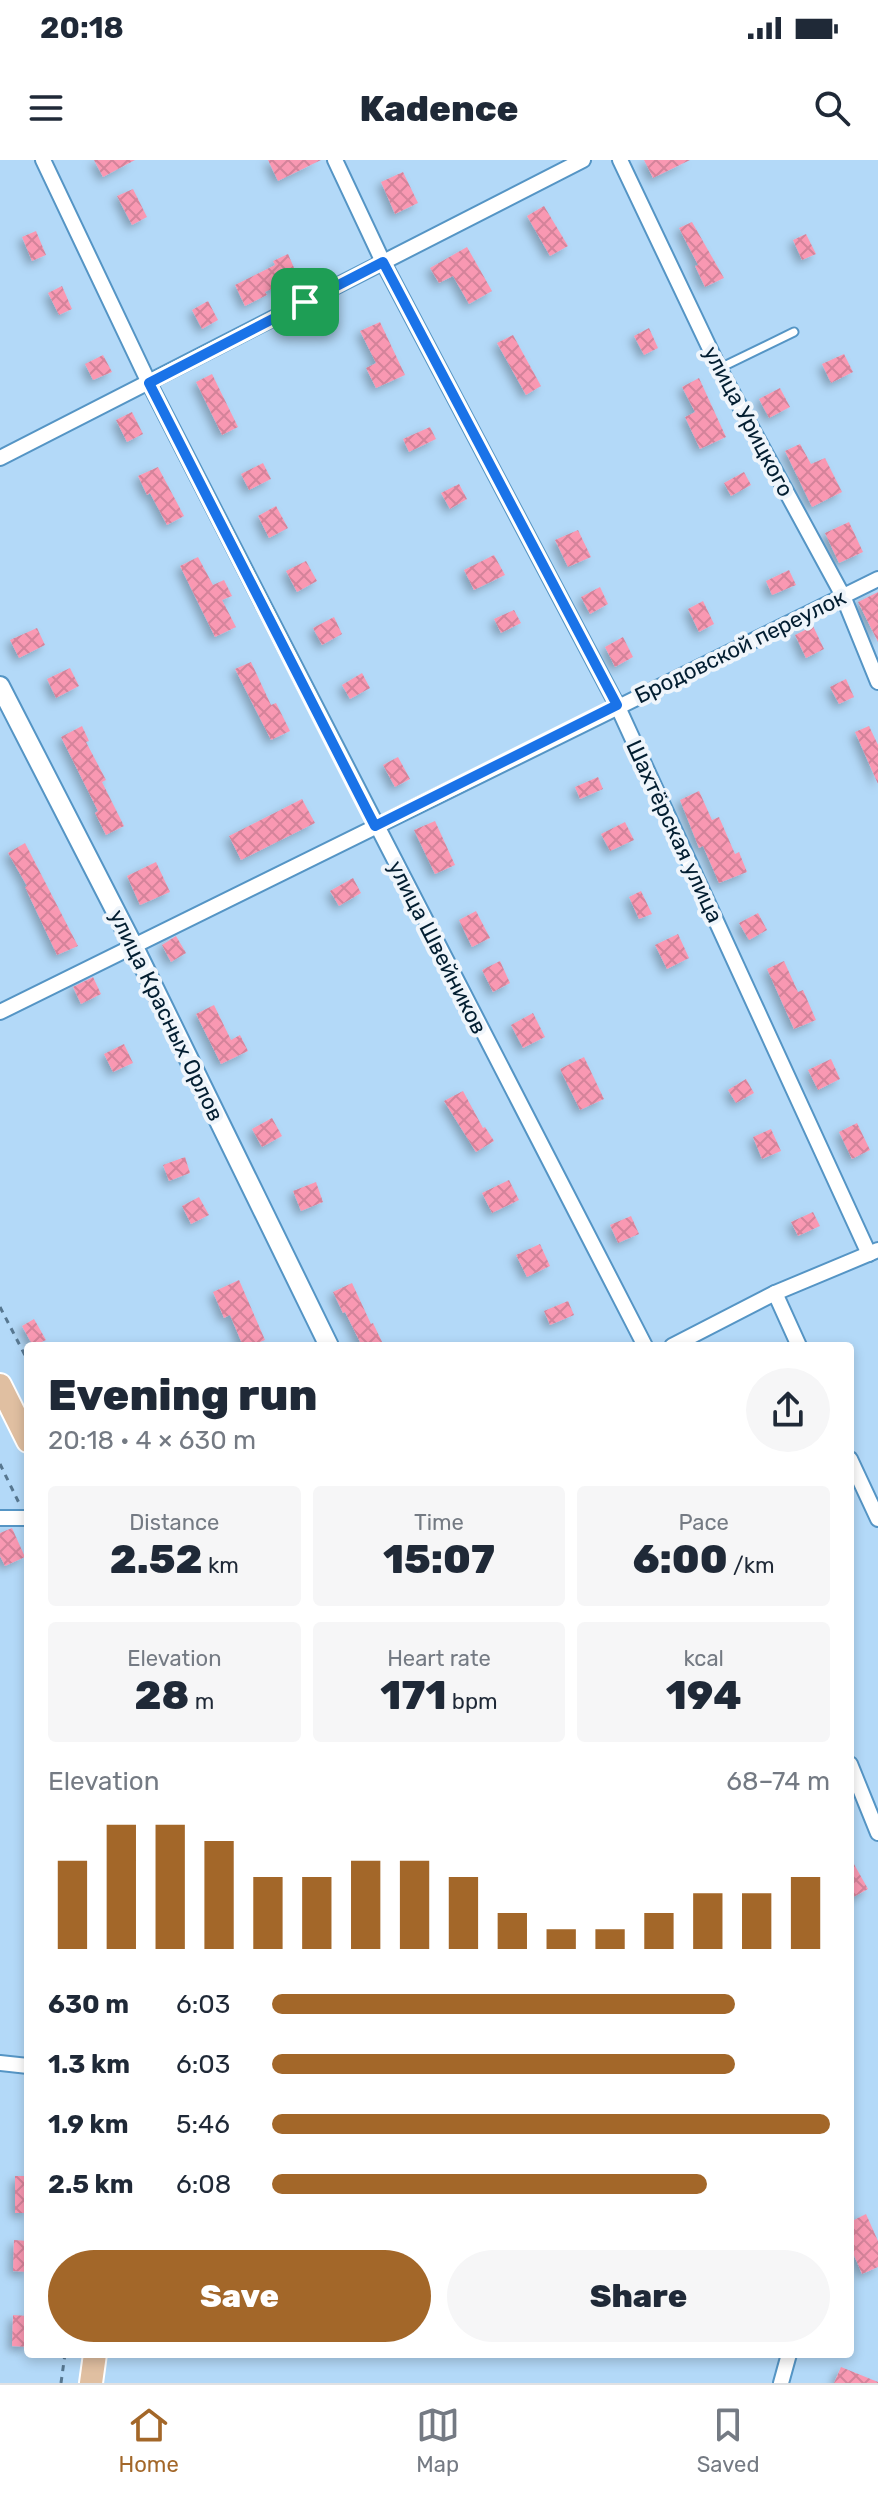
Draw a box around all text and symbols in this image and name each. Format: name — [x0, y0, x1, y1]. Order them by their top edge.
text: 20:18 — [40, 10, 124, 46]
icon: menu — [24, 86, 68, 130]
icon: search — [810, 86, 854, 130]
text: Kadence — [360, 87, 518, 130]
pin — [271, 268, 339, 336]
icon: arrive — [283, 280, 327, 324]
street label: улица Урицкого — [698, 341, 800, 501]
street label: Бродовской переулок — [630, 583, 850, 709]
street label: Шахтёрская улица — [620, 736, 729, 927]
street label: улица Швейников — [382, 856, 493, 1038]
street label: улица Красных Орлов — [104, 905, 230, 1125]
button: share — [746, 1368, 830, 1452]
text: Evening run — [48, 1369, 317, 1421]
text: 20:18 · 4 × 630 m — [48, 1425, 256, 1456]
text: Distance — [129, 1509, 219, 1536]
text: Time — [414, 1509, 464, 1536]
text: Pace — [678, 1509, 729, 1536]
text: 2.52 — [110, 1536, 203, 1583]
text: 15:07 — [383, 1536, 495, 1583]
text: 6:00 — [633, 1536, 728, 1583]
text: km — [203, 1552, 239, 1579]
text: /km — [728, 1552, 775, 1579]
text: Elevation — [127, 1645, 221, 1672]
text: Heart rate — [387, 1645, 491, 1672]
text: kcal — [683, 1645, 724, 1672]
text: 28 — [134, 1672, 189, 1719]
text: 171 — [380, 1672, 446, 1719]
text: 194 — [666, 1672, 742, 1719]
text: m — [189, 1688, 214, 1715]
text: bpm — [446, 1688, 498, 1715]
text: Elevation — [48, 1766, 159, 1797]
text: 68–74 m — [726, 1766, 830, 1797]
text: 630 m — [48, 1989, 129, 2020]
text: 6:03 — [176, 1989, 230, 2020]
text: 1.3 km — [48, 2049, 130, 2080]
text: 6:03 — [176, 2049, 230, 2080]
text: 1.9 km — [48, 2109, 129, 2140]
text: 5:46 — [176, 2109, 230, 2140]
text: 2.5 km — [48, 2169, 134, 2200]
text: 6:08 — [176, 2169, 231, 2200]
button: Save — [48, 2250, 431, 2342]
button: Share — [447, 2250, 830, 2342]
tab: Home — [118, 2403, 179, 2478]
tab: Map — [416, 2403, 460, 2478]
tab: Saved — [697, 2403, 759, 2478]

